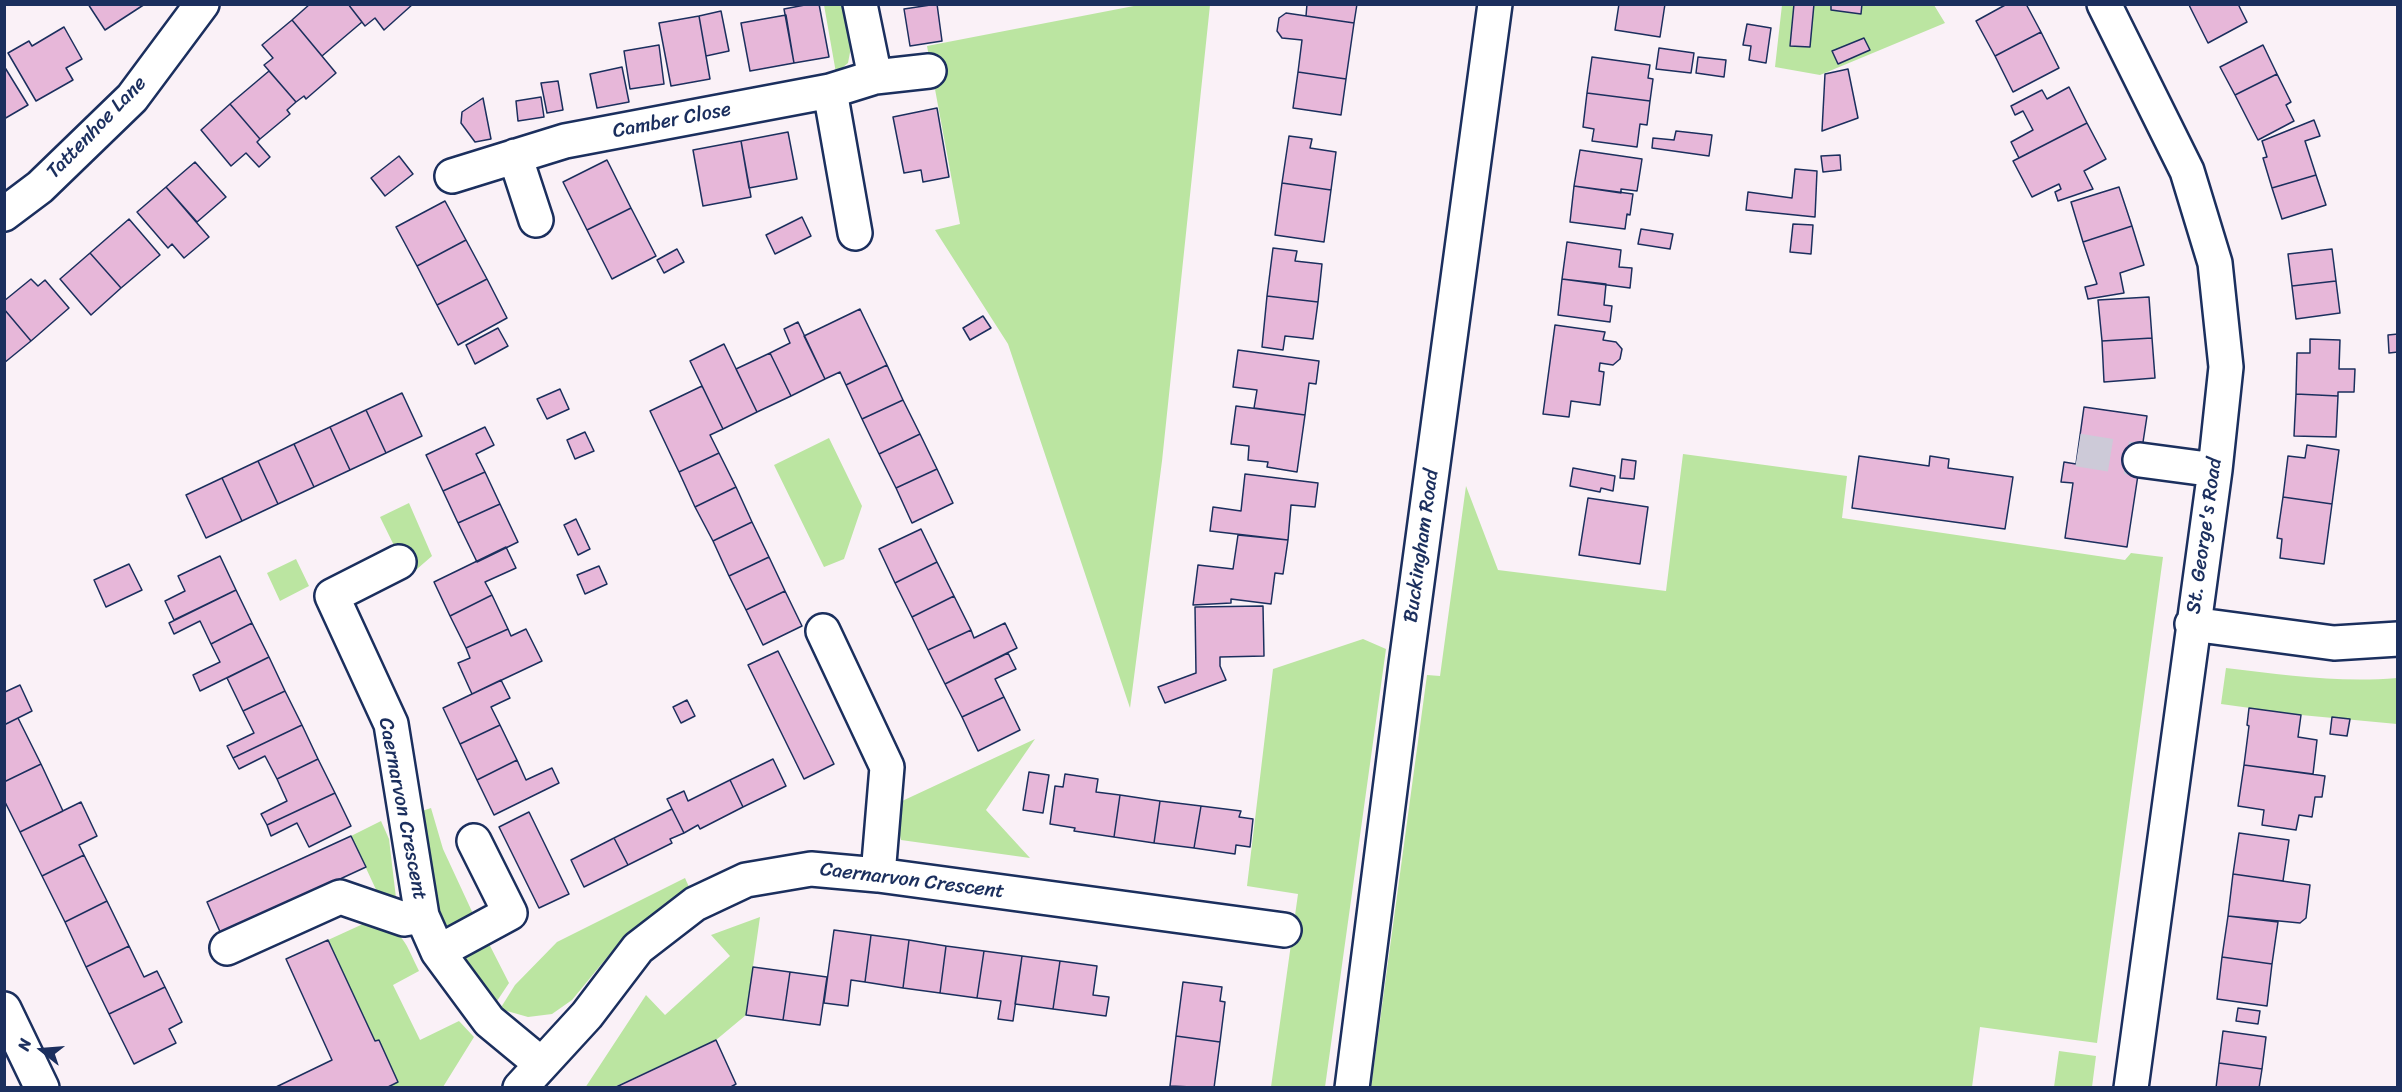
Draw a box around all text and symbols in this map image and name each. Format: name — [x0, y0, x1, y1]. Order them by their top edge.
street label: Tattenhoe Lane — [42, 72, 152, 184]
street label: Camber Close — [611, 98, 733, 144]
street label: St. George's Road — [2182, 457, 2228, 615]
street label: Buckingham Road — [1399, 468, 1445, 624]
street label: Caernarvon Crescent — [373, 716, 431, 902]
street label: Caernarvon Crescent — [819, 858, 1005, 904]
north arrow — [12, 1020, 72, 1080]
text: N — [9, 1035, 40, 1054]

